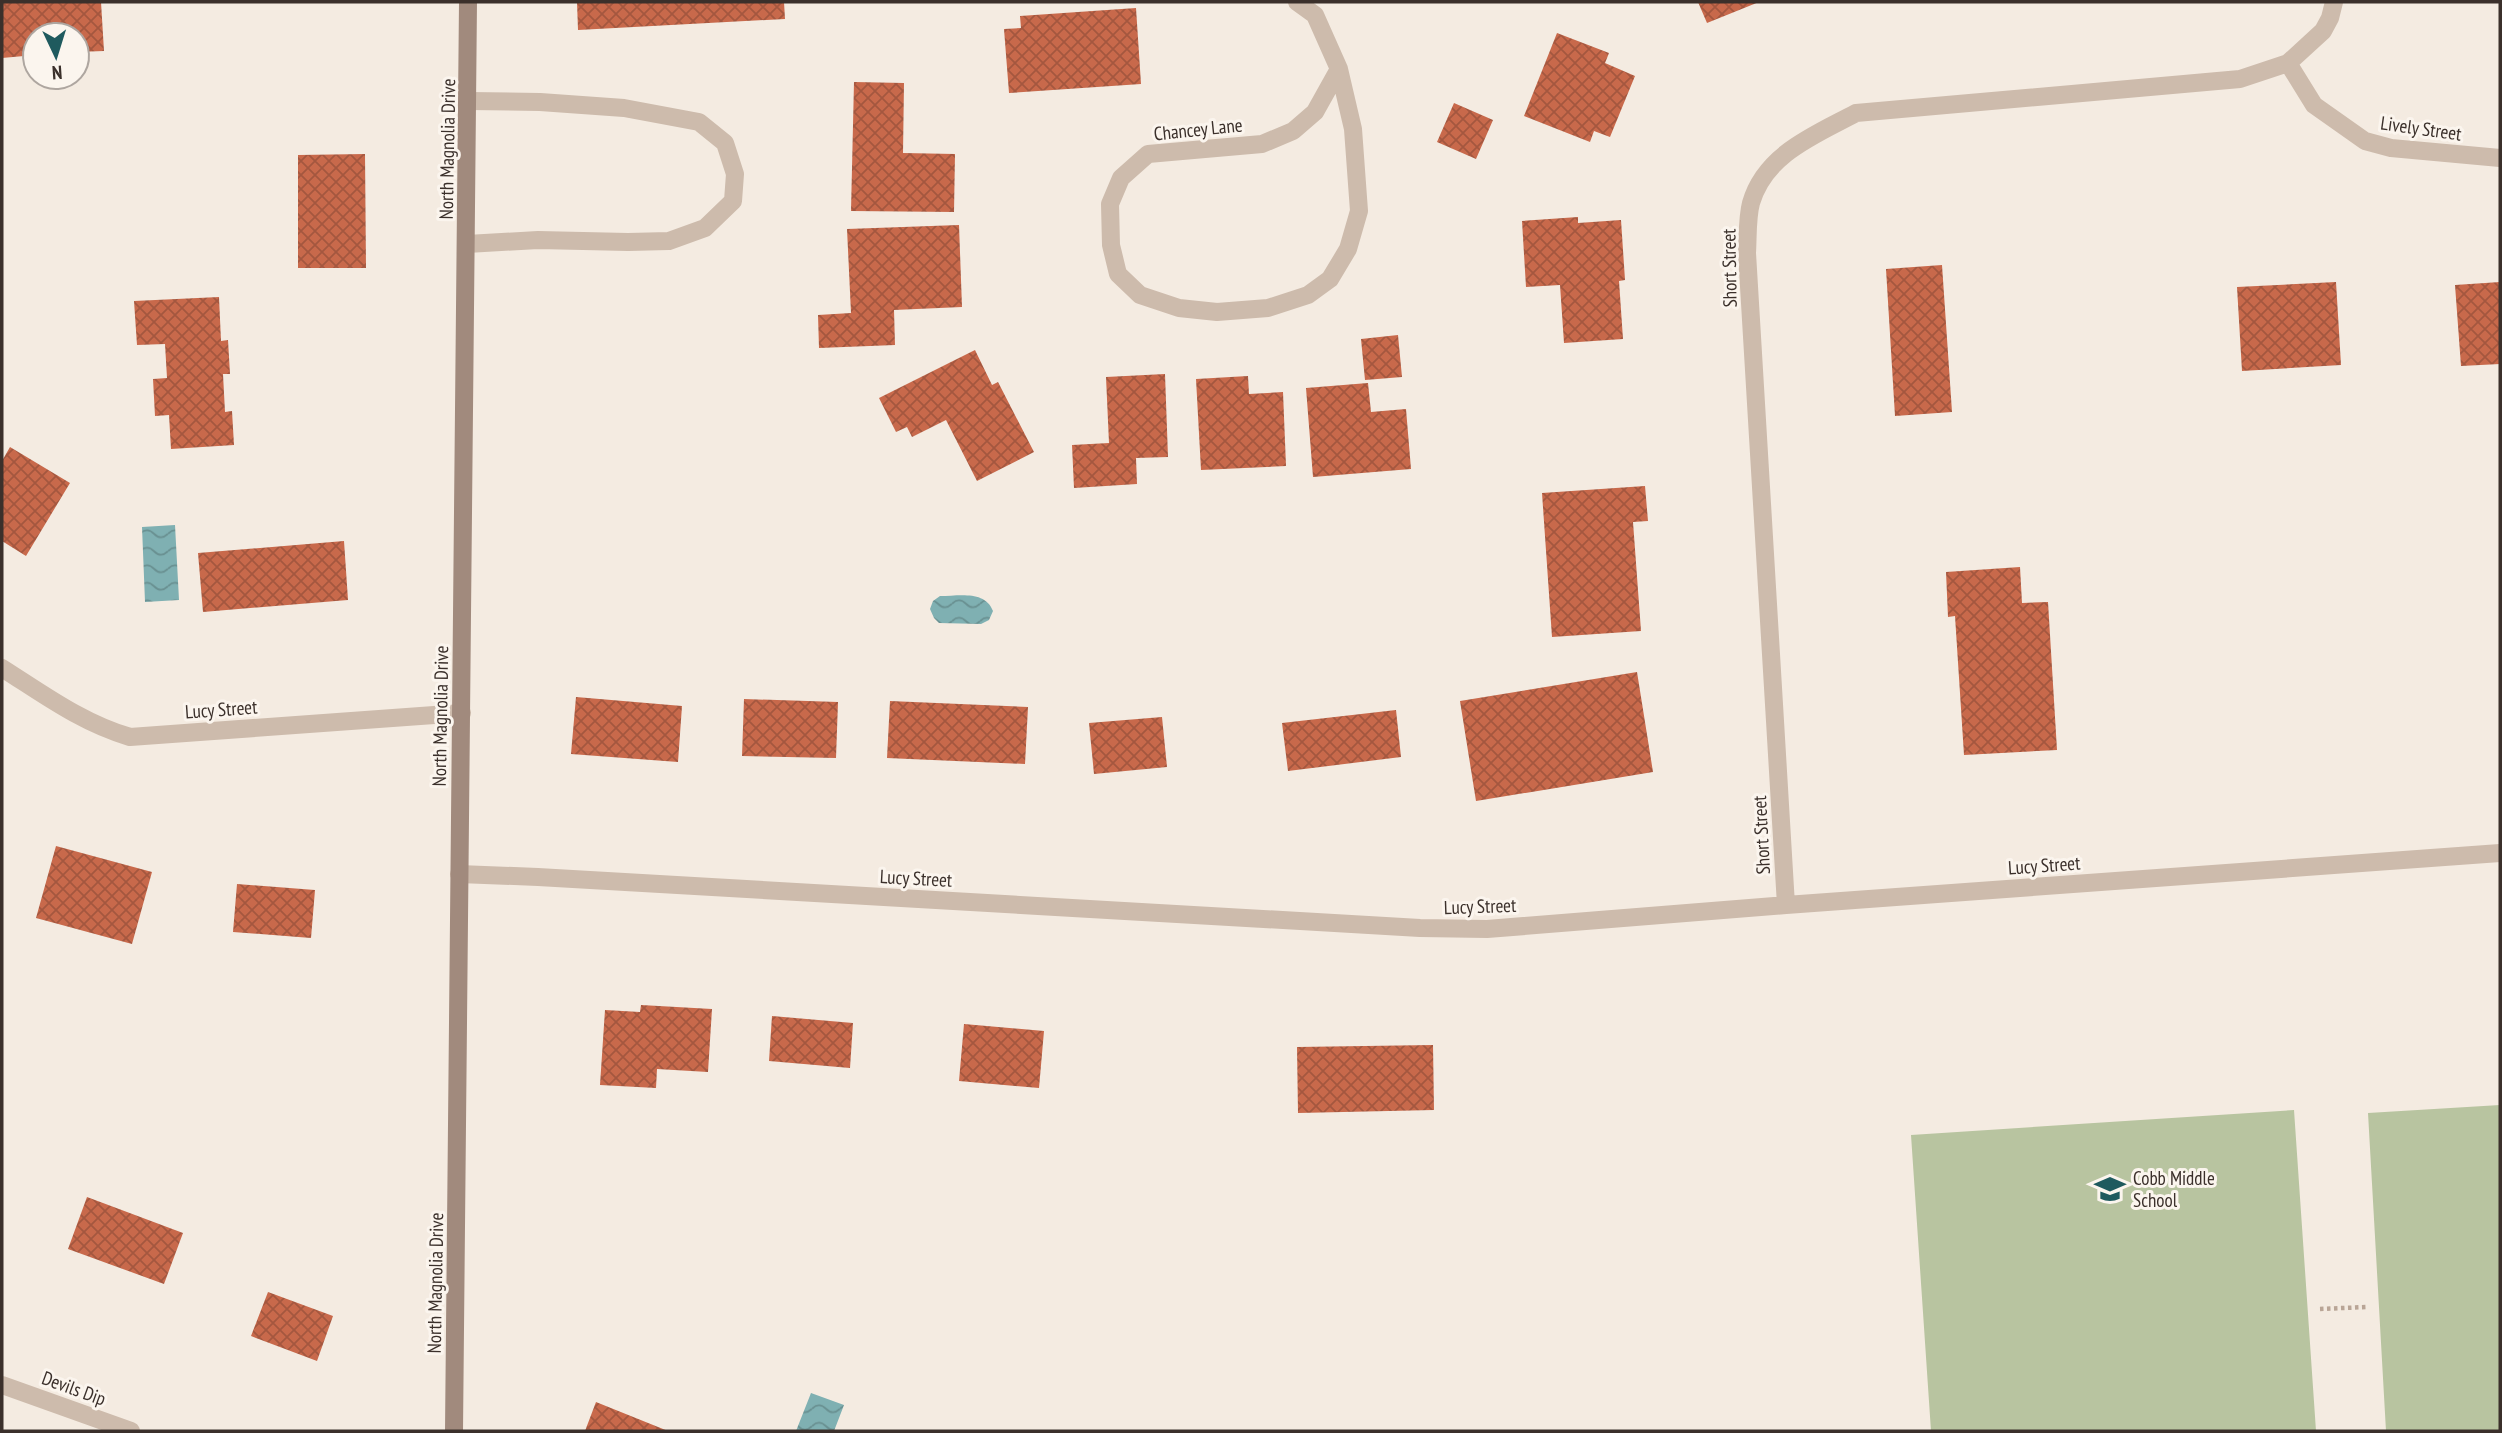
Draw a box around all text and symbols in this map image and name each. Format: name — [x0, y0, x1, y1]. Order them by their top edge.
north arrow — [21, 21, 91, 91]
text: N — [51, 61, 63, 85]
street label: North Magnolia Drive — [434, 78, 460, 220]
street label: Lively Street — [2379, 110, 2464, 146]
street label: Chancey Lane — [1152, 112, 1244, 146]
street label: Short Street — [1716, 228, 1742, 308]
street label: North Magnolia Drive — [427, 645, 453, 787]
street label: Lucy Street — [184, 694, 259, 723]
street label: Short Street — [1747, 794, 1775, 875]
street label: Lucy Street — [2007, 850, 2082, 879]
street label: Lucy Street — [879, 864, 954, 892]
street label: Lucy Street — [1443, 893, 1517, 919]
place label: Cobb Middle School — [2133, 1166, 2215, 1212]
school or university icon: Cobb Middle School — [2093, 1172, 2127, 1206]
street label: North Magnolia Drive — [422, 1212, 448, 1354]
street label: Devils Dip — [39, 1365, 109, 1411]

